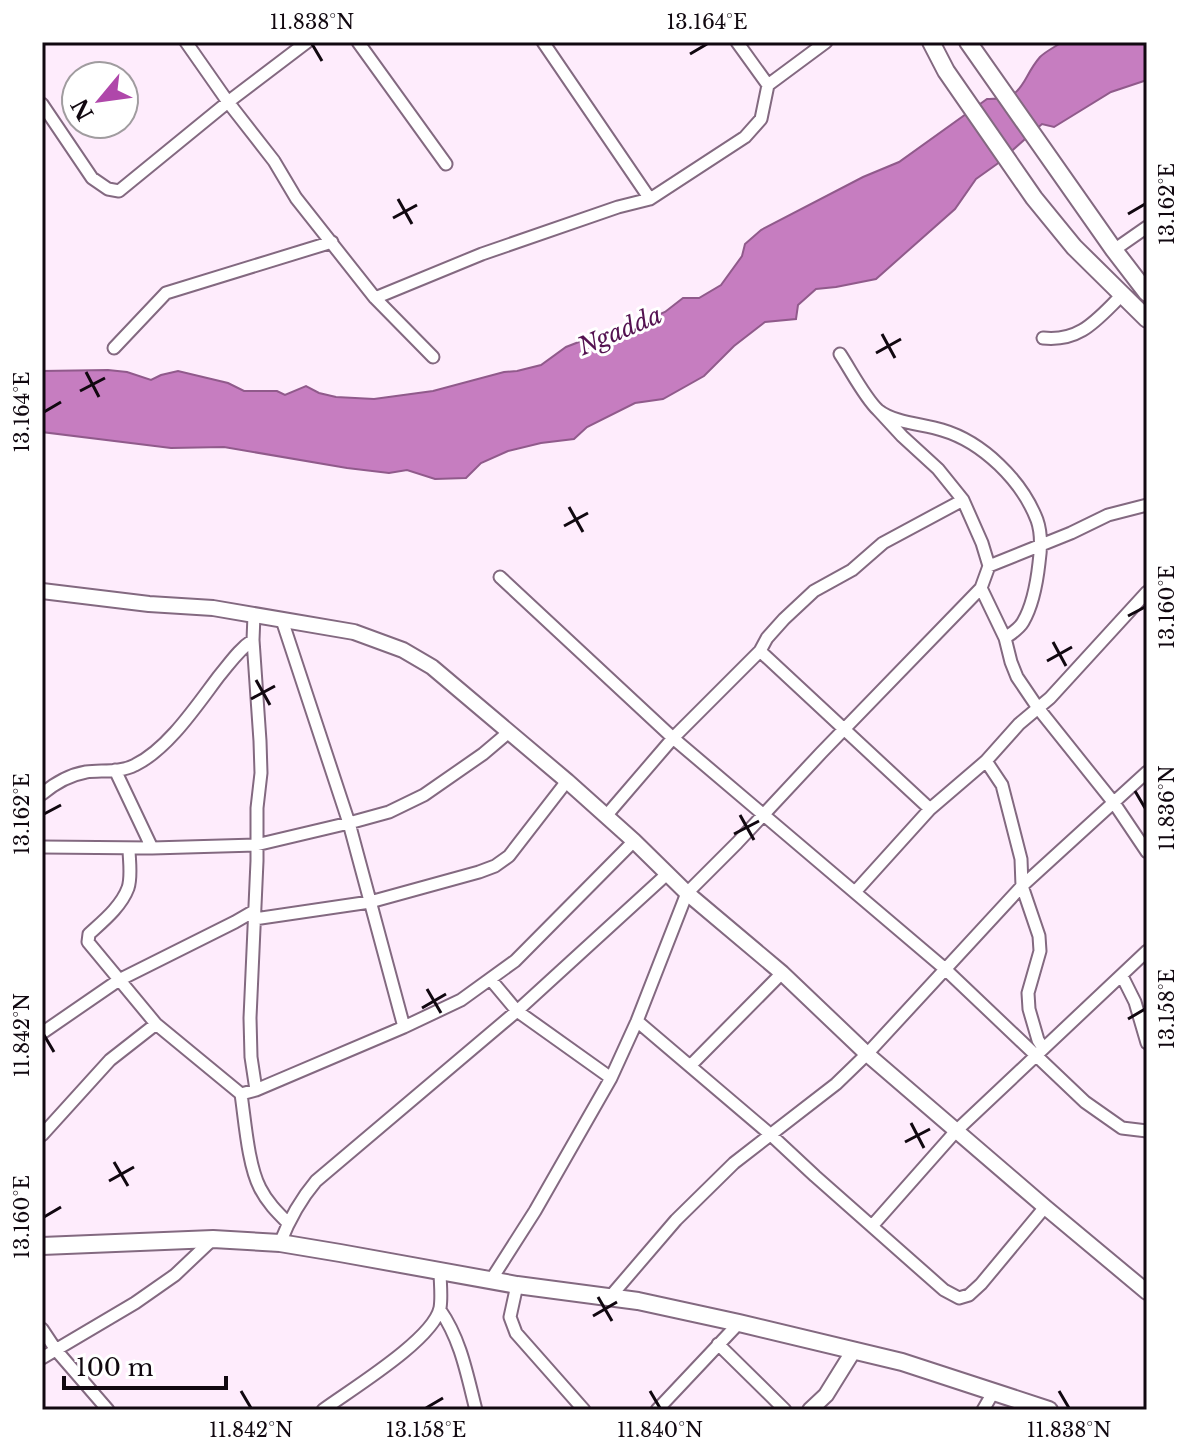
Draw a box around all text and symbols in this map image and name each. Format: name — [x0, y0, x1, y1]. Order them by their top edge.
text: 11.838°N — [270, 10, 354, 34]
text: 13.164°E — [666, 10, 748, 34]
north arrow — [60, 60, 140, 140]
text: N — [66, 94, 100, 125]
text: 13.162°E — [1155, 163, 1179, 245]
water label: Ngadda — [573, 300, 666, 362]
text: 13.164°E — [10, 371, 34, 453]
text: 13.160°E — [1155, 565, 1179, 649]
text: 11.836°N — [1155, 765, 1179, 851]
text: 13.162°E — [10, 773, 34, 855]
text: 13.158°E — [1155, 969, 1179, 1049]
text: 11.842°N — [10, 993, 34, 1077]
text: 13.160°E — [10, 1175, 34, 1259]
scale bar — [64, 1340, 226, 1390]
text: 100 m — [76, 1353, 154, 1382]
text: 11.842°N — [209, 1418, 293, 1442]
text: 13.158°E — [386, 1418, 466, 1442]
text: 11.840°N — [617, 1418, 703, 1442]
text: 11.838°N — [1027, 1418, 1111, 1442]

